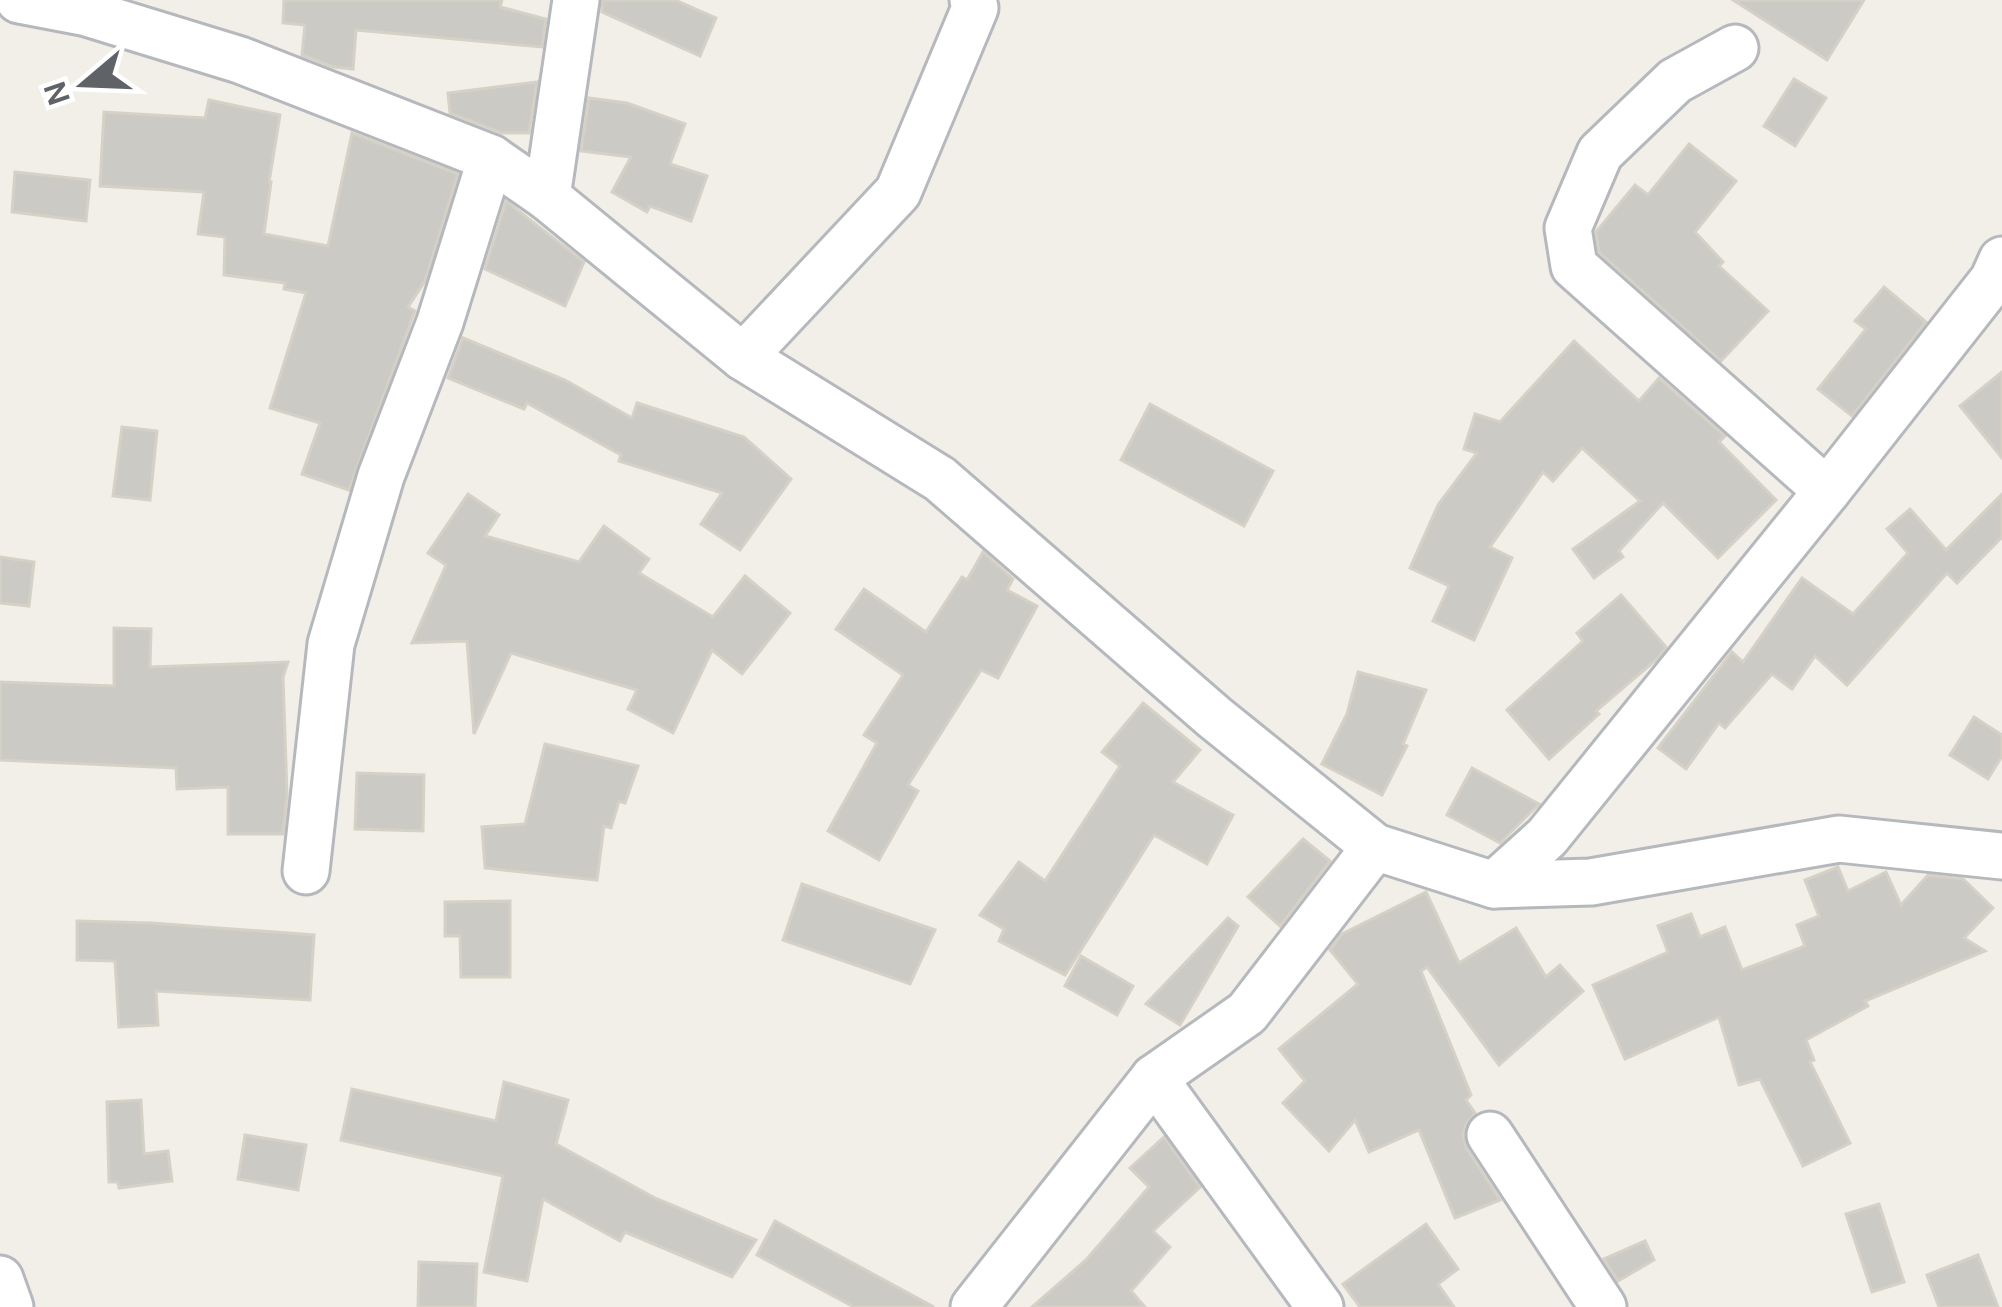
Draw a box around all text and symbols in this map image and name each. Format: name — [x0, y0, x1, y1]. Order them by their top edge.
north arrow — [24, 24, 144, 144]
text: N — [35, 76, 78, 111]

